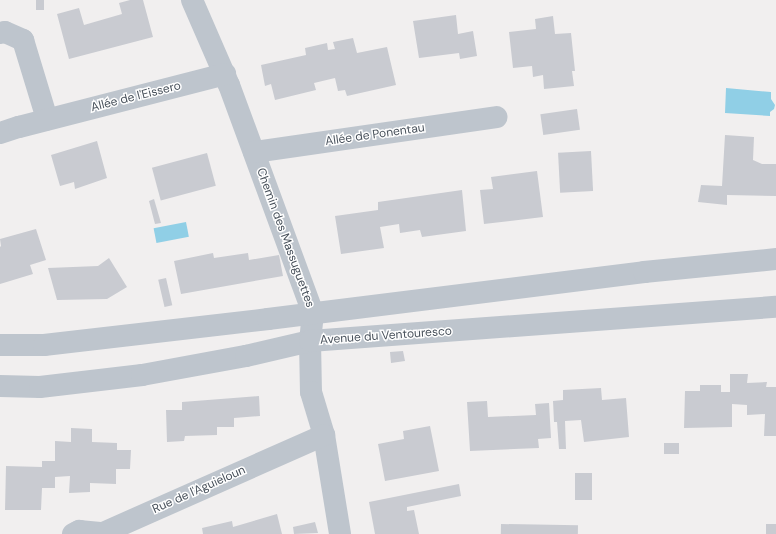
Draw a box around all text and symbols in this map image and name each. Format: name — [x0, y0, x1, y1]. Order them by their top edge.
street label: Allée de l'Eissero — [90, 79, 182, 115]
street label: Allée de Ponentau — [324, 121, 426, 149]
street label: Chemin des Massuguettes — [253, 166, 317, 310]
street label: Avenue du Ventouresco — [320, 324, 452, 348]
street label: Rue de l'Aguieloun — [150, 463, 248, 517]

